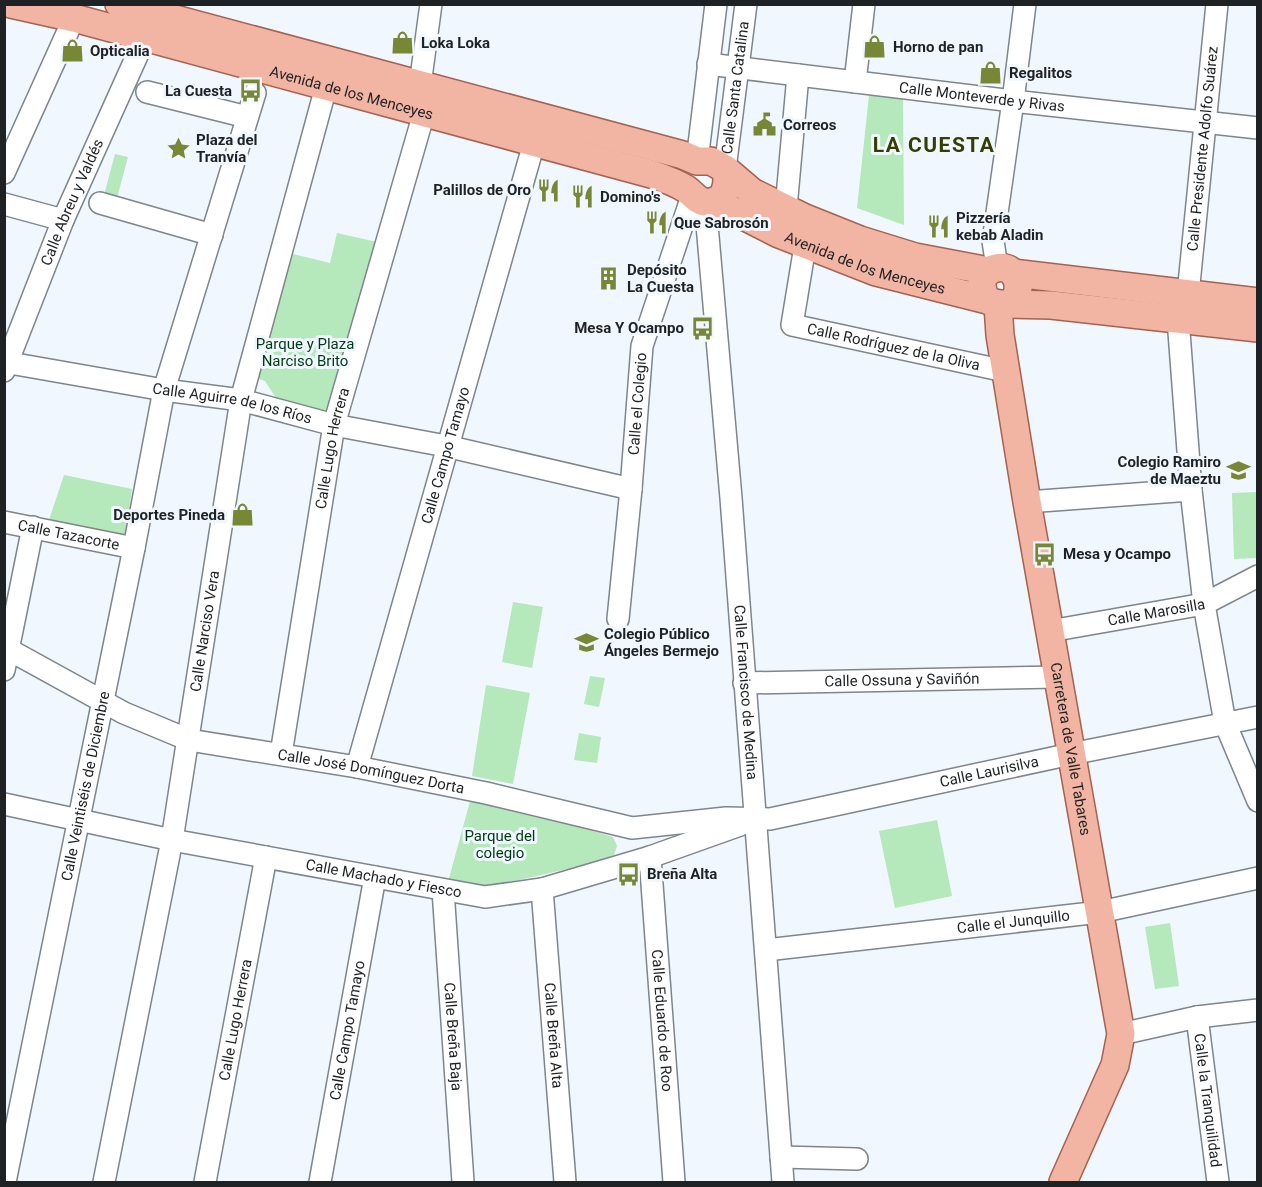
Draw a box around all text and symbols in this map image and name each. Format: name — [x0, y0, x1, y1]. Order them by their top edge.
street label: Calle Santa Catalina — [718, 20, 753, 155]
shop icon: Loka Loka — [390, 30, 416, 56]
place label: Loka Loka — [421, 34, 490, 52]
shop icon: Horno de pan — [862, 34, 888, 60]
shop icon: Opticalia — [59, 38, 85, 64]
place label: Horno de pan — [893, 38, 983, 56]
place label: Opticalia — [90, 42, 150, 60]
street label: Calle Presidente Adolfo Suárez — [1183, 45, 1222, 252]
shop icon: Regalitos — [978, 60, 1004, 86]
street label: Avenida de los Menceyes — [268, 62, 435, 124]
place label: Regalitos — [1009, 64, 1073, 82]
bus stop icon: La Cuesta — [237, 78, 263, 104]
street label: Calle Monteverde y Rivas — [898, 78, 1066, 116]
place label: La Cuesta — [165, 82, 232, 100]
public building icon: Correos — [752, 112, 778, 138]
place label: Correos — [783, 116, 837, 134]
place label: Plaza del Tranvía — [196, 131, 258, 166]
district label: LA CUESTA — [873, 133, 995, 157]
street label: Calle Abreu y Valdés — [37, 136, 107, 268]
place icon: Plaza del Tranvía — [165, 136, 191, 162]
restaurant icon: Palillos de Oro — [536, 177, 562, 203]
place label: Palillos de Oro — [433, 181, 531, 199]
restaurant icon: Domino's — [569, 184, 595, 210]
place label: Domino's — [600, 188, 661, 206]
place label: Pizzería kebab Aladin — [956, 209, 1044, 244]
restaurant icon: Que Sabrosón — [643, 210, 669, 236]
place label: Que Sabrosón — [674, 214, 769, 232]
restaurant icon: Pizzería kebab Aladin — [925, 214, 951, 240]
street label: Avenida de los Menceyes — [782, 228, 947, 298]
place label: Depósito La Cuesta — [627, 261, 694, 296]
building icon: Depósito La Cuesta — [596, 266, 622, 292]
bus stop icon: Mesa Y Ocampo — [689, 315, 715, 341]
place label: Mesa Y Ocampo — [574, 319, 684, 337]
street label: Calle Rodríguez de la Oliva — [805, 320, 982, 374]
park label: Parque y Plaza Narciso Brito — [256, 335, 354, 370]
street label: Calle el Colegio — [625, 352, 650, 456]
street label: Calle Aguirre de los Ríos — [151, 379, 314, 428]
street label: Calle Campo Tamayo — [417, 385, 473, 526]
street label: Calle Lugo Herrera — [312, 386, 353, 510]
place label: Colegio Ramiro de Maeztu — [1118, 453, 1221, 488]
school or university icon: Colegio Ramiro de Maeztu — [1226, 458, 1252, 484]
shop icon: Deportes Pineda — [230, 502, 256, 528]
place label: Deportes Pineda — [113, 506, 225, 524]
street label: Calle Tazacorte — [16, 516, 121, 554]
bus stop icon: Mesa y Ocampo — [1032, 541, 1058, 567]
place label: Mesa y Ocampo — [1063, 545, 1171, 563]
street label: Calle Narciso Vera — [186, 569, 223, 693]
street label: Calle Marosilla — [1106, 595, 1207, 630]
street label: Calle Francisco de Medina — [730, 604, 761, 781]
place label: Colegio Público Ángeles Bermejo — [604, 625, 719, 660]
school or university icon: Colegio Público Ángeles Bermejo — [573, 630, 599, 656]
street label: Carretera de Valle Tabares — [1047, 661, 1095, 837]
street label: Calle Ossuna y Saviñón — [824, 670, 980, 690]
street label: Calle Veintiséis de Diciembre — [57, 690, 114, 883]
street label: Calle José Domínguez Dorta — [276, 745, 466, 797]
street label: Calle Laurisilva — [938, 752, 1040, 791]
park label: Parque del colegio — [464, 827, 536, 862]
street label: Calle Machado y Fiesco — [304, 856, 463, 902]
bus stop icon: Breña Alta — [616, 861, 642, 887]
place label: Breña Alta — [647, 865, 717, 883]
street label: Calle el Junquillo — [956, 906, 1071, 937]
street label: Calle Eduardo de Roo — [648, 949, 676, 1092]
street label: Calle Lugo Herrera — [215, 958, 256, 1082]
street label: Calle Campo Tamayo — [326, 959, 369, 1102]
street label: Calle Breña Baja — [440, 982, 466, 1092]
street label: Calle Breña Alta — [540, 982, 567, 1089]
street label: Calle la Tranquilidad — [1190, 1032, 1225, 1168]

